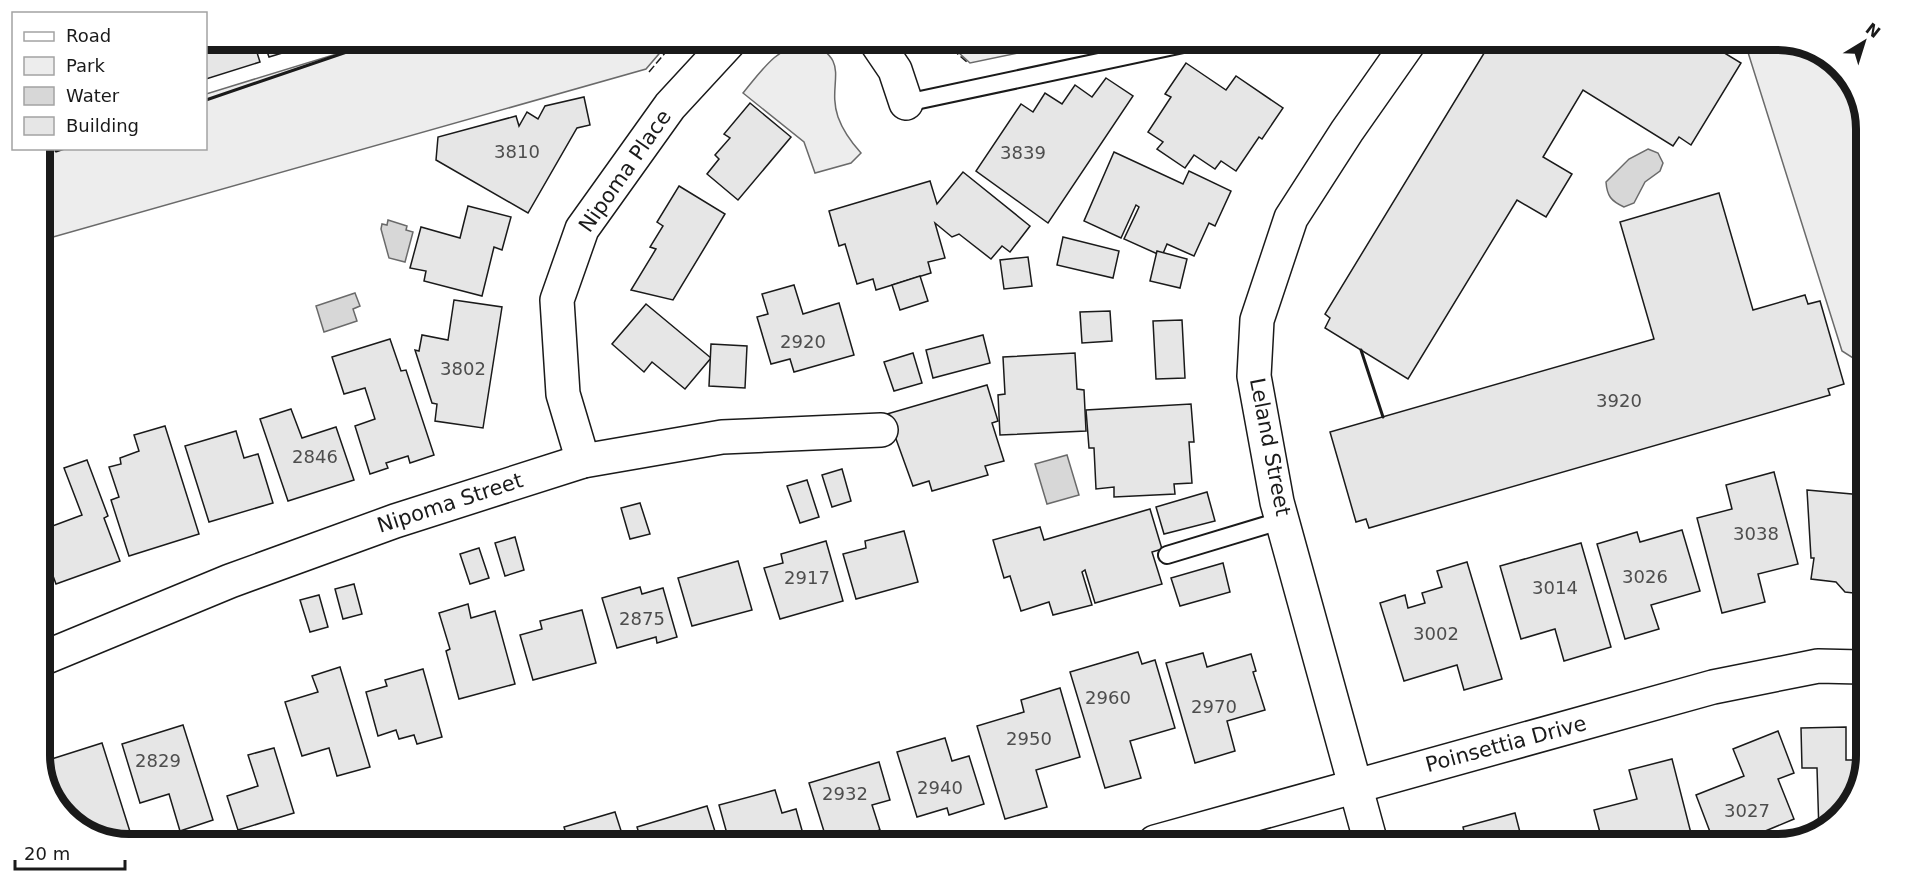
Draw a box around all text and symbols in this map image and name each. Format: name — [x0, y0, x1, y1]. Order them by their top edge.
legend — [12, 12, 207, 150]
north arrow — [1834, 12, 1894, 72]
text: N — [1862, 19, 1884, 42]
text: Road — [66, 25, 111, 46]
text: Park — [66, 55, 105, 76]
text: Water — [66, 85, 120, 106]
street label: Nipoma Place — [574, 105, 676, 237]
text: Building — [66, 115, 139, 136]
house number: 3810 — [494, 141, 540, 162]
house number: 3839 — [1000, 142, 1046, 163]
house number: 2920 — [780, 331, 826, 352]
house number: 3802 — [440, 358, 486, 379]
street label: Leland Street — [1245, 376, 1295, 518]
house number: 3920 — [1596, 390, 1642, 411]
house number: 2846 — [292, 446, 338, 467]
street label: Nipoma Street — [374, 468, 526, 538]
house number: 3038 — [1733, 523, 1779, 544]
house number: 3026 — [1622, 566, 1668, 587]
house number: 2917 — [784, 567, 830, 588]
house number: 3014 — [1532, 577, 1578, 598]
house number: 2875 — [619, 608, 665, 629]
house number: 3002 — [1413, 623, 1459, 644]
house number: 2960 — [1085, 687, 1131, 708]
house number: 2970 — [1191, 696, 1237, 717]
street label: Poinsettia Drive — [1423, 711, 1589, 777]
house number: 2950 — [1006, 728, 1052, 749]
house number: 2829 — [135, 750, 181, 771]
house number: 2940 — [917, 777, 963, 798]
house number: 2932 — [822, 783, 868, 804]
house number: 3027 — [1724, 800, 1770, 821]
scale bar — [15, 833, 124, 871]
text: 20 m — [24, 843, 70, 864]

